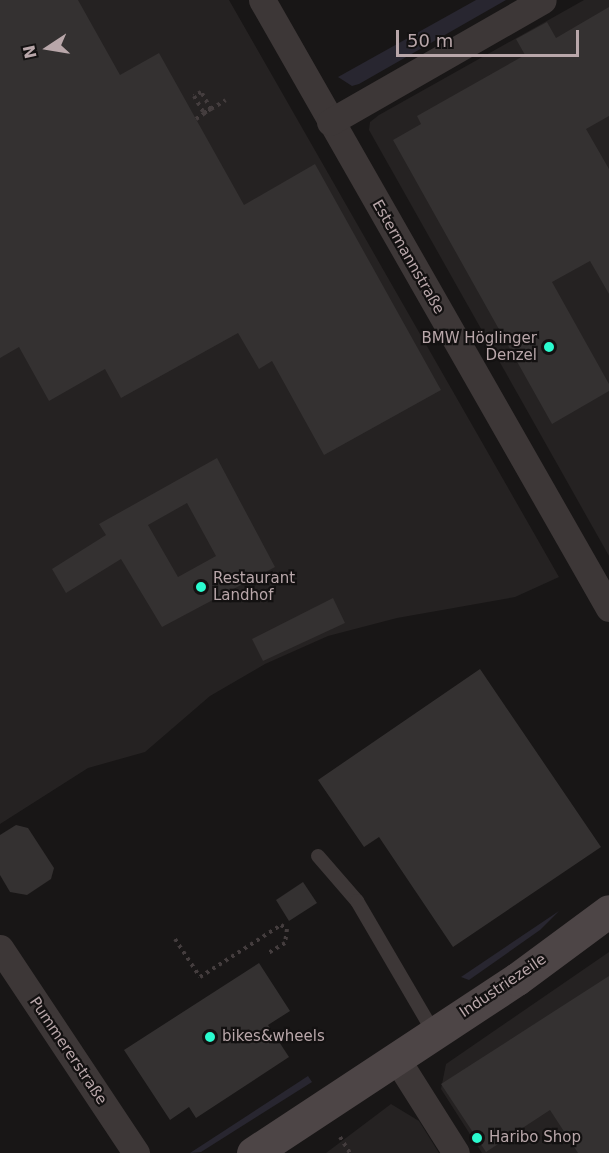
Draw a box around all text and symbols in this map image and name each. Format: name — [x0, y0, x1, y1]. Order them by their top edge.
north arrow — [18, 18, 78, 78]
scale bar — [399, 18, 582, 56]
text: 50 m — [407, 30, 453, 51]
text: N — [19, 43, 41, 60]
street label: Estermannstraße — [368, 197, 448, 317]
place label: BMW Höglinger Denzel — [421, 329, 537, 364]
marker: BMW Höglinger Denzel — [542, 340, 556, 354]
place label: Restaurant Landhof — [213, 569, 295, 604]
marker: Restaurant Landhof — [194, 580, 208, 594]
street label: Industriezeile — [456, 950, 550, 1022]
street label: Pummererstraße — [25, 994, 111, 1108]
place label: bikes&wheels — [222, 1028, 325, 1046]
marker: bikes&wheels — [203, 1030, 217, 1044]
place label: Haribo Shop — [489, 1129, 581, 1147]
marker: Haribo Shop — [470, 1131, 484, 1145]

